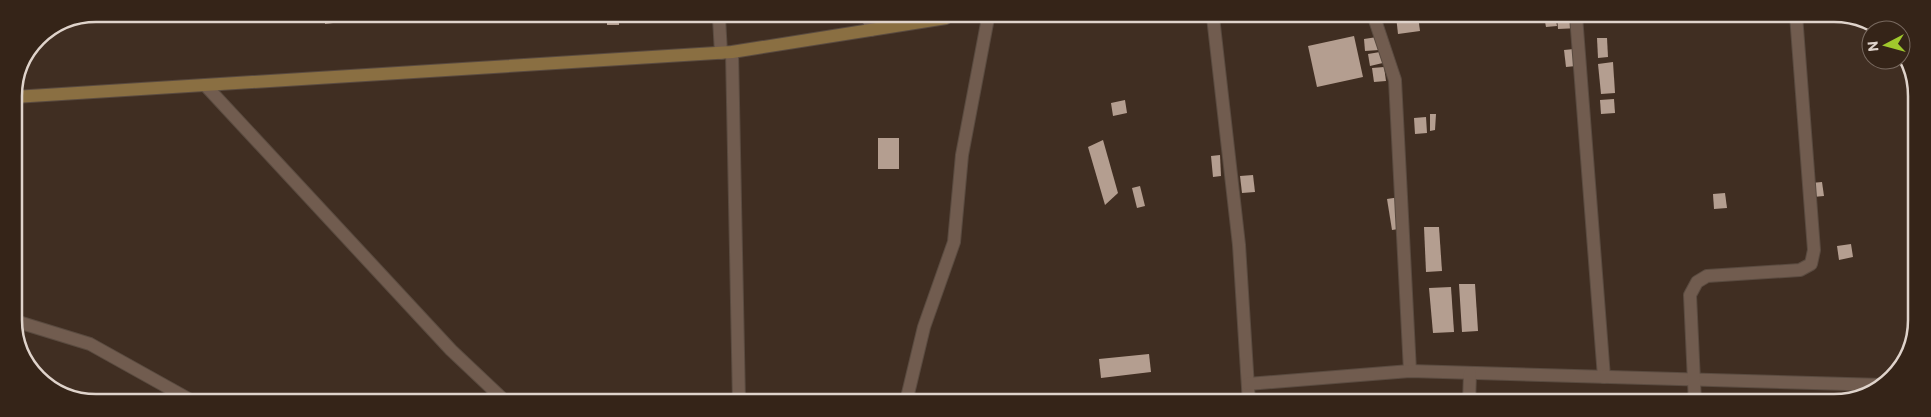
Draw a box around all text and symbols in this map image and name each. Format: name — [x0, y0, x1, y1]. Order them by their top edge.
north arrow — [1861, 20, 1911, 70]
text: N — [1864, 40, 1882, 53]

